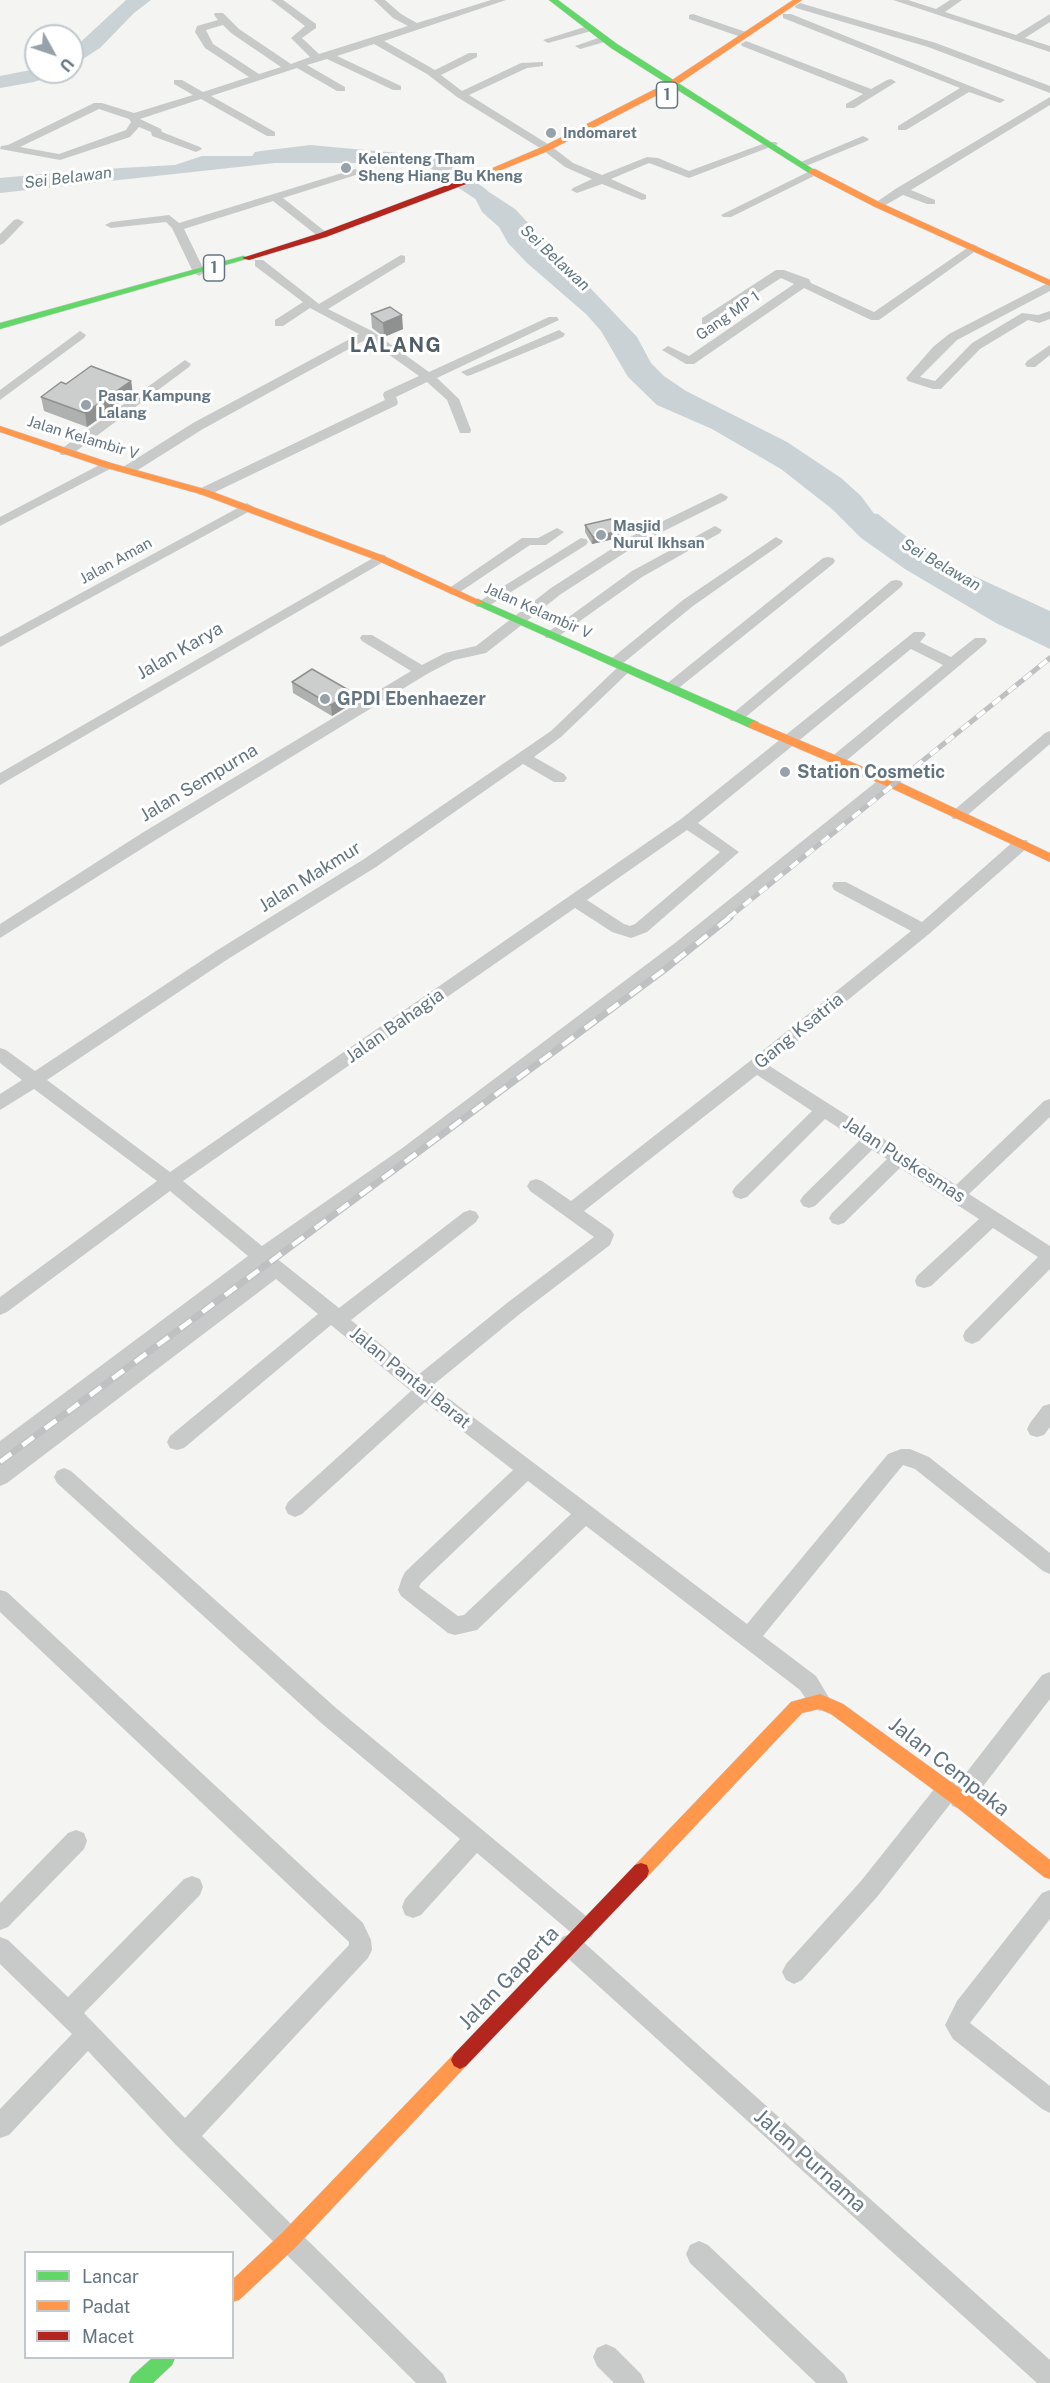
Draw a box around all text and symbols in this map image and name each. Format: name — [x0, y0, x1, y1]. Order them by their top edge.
north arrow — [24, 24, 84, 84]
text: U — [56, 54, 78, 75]
road number: 1 — [656, 82, 678, 108]
place label: Indomaret — [563, 124, 637, 142]
marker: Indomaret — [544, 126, 558, 140]
place label: Kelenteng Tham Sheng Hiang Bu Kheng — [358, 150, 523, 185]
marker: Kelenteng Tham Sheng Hiang Bu Kheng — [339, 161, 353, 175]
water label: Sei Belawan — [23, 163, 113, 193]
water label: Sei Belawan — [516, 221, 594, 295]
road number: 1 — [204, 255, 224, 281]
street label: Gang MP 1 — [693, 288, 763, 344]
district label: LALANG — [350, 334, 442, 358]
place label: Pasar Kampung Lalang — [98, 387, 211, 422]
marker: Pasar Kampung Lalang — [79, 398, 93, 412]
street label: Jalan Kelambir V — [25, 412, 141, 464]
place label: Masjid Nurul Ikhsan — [613, 517, 705, 552]
marker: Masjid Nurul Ikhsan — [594, 528, 608, 542]
street label: Jalan Aman — [77, 534, 155, 588]
water label: Sei Belawan — [898, 535, 984, 595]
street label: Jalan Kelambir V — [482, 579, 594, 643]
street label: Jalan Karya — [133, 618, 227, 684]
place label: GPDI Ebenhaezer — [337, 688, 486, 710]
marker: GPDI Ebenhaezer — [318, 692, 332, 706]
street label: Jalan Sempurna — [136, 739, 262, 827]
place label: Station Cosmetic — [797, 761, 945, 783]
marker: Station Cosmetic — [778, 765, 792, 779]
street label: Jalan Makmur — [255, 837, 365, 917]
street label: Jalan Bahagia — [342, 984, 448, 1068]
street label: Gang Ksatria — [750, 989, 848, 1073]
street label: Jalan Puskesmas — [839, 1112, 969, 1208]
street label: Jalan Pantai Barat — [345, 1323, 475, 1433]
street label: Jalan Cempaka — [884, 1712, 1014, 1822]
street label: Jalan Gaperta — [453, 1921, 565, 2035]
street label: Jalan Purnama — [749, 2104, 871, 2218]
legend — [24, 2251, 234, 2359]
text: Lancar — [82, 2266, 139, 2287]
text: Padat — [82, 2296, 131, 2317]
text: Macet — [82, 2326, 134, 2347]

